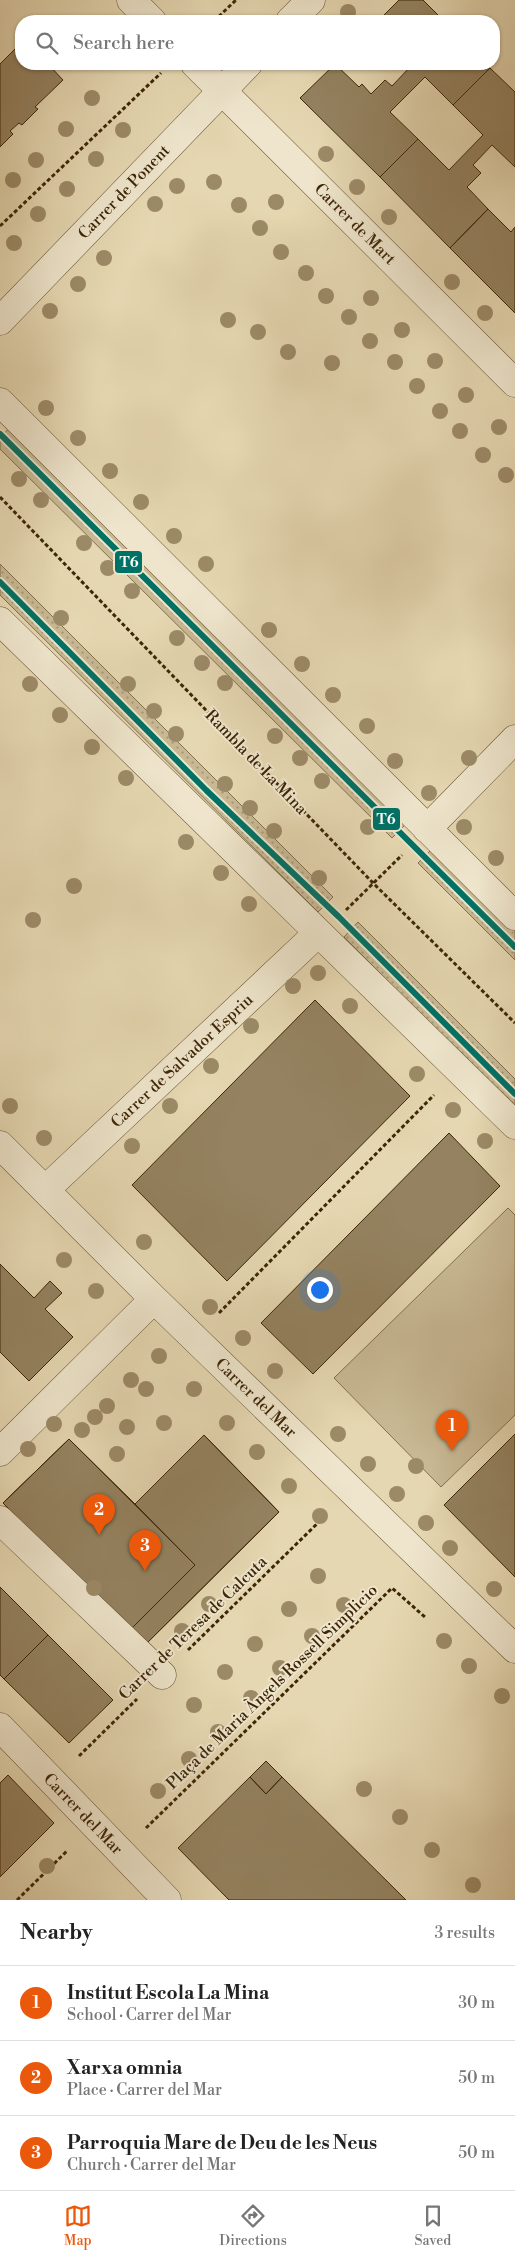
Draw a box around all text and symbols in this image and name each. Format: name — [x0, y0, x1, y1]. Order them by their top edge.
search box — [15, 15, 500, 70]
icon: search — [33, 29, 61, 57]
text: Search here — [73, 31, 174, 55]
street label: Carrer de Ponent — [74, 140, 174, 243]
street label: Carrer de Mart — [310, 179, 400, 269]
line badge: T6 — [114, 550, 143, 574]
text: T6 — [120, 554, 139, 572]
street label: Rambla de La Mina — [201, 705, 312, 819]
line badge: T6 — [372, 807, 401, 831]
text: T6 — [377, 811, 396, 829]
street label: Carrer de Salvador Espriu — [107, 990, 257, 1132]
your location — [307, 1277, 333, 1303]
street label: Carrer del Mar — [211, 1354, 301, 1442]
pin: 1 — [436, 1410, 468, 1451]
pin: 2 — [83, 1494, 115, 1535]
pin: 3 — [129, 1530, 161, 1571]
street label: Carrer de Teresa de Calcuta — [115, 1551, 272, 1704]
street label: Plaça de Maria Àngels Rossell Simplicio — [161, 1579, 382, 1794]
street label: Carrer del Mar — [39, 1769, 127, 1859]
text: Nearby — [20, 1920, 93, 1946]
text: 3 results — [434, 1923, 495, 1943]
text: Institut Escola La Mina — [67, 1981, 269, 2005]
text: 1 — [32, 1993, 40, 2013]
text: 30 m — [458, 1993, 495, 2013]
text: School · Carrer del Mar — [67, 2005, 231, 2025]
text: Xarxa omnia — [67, 2056, 182, 2080]
text: 2 — [31, 2068, 41, 2088]
text: 50 m — [458, 2068, 495, 2088]
text: Place · Carrer del Mar — [67, 2080, 222, 2100]
text: Parroquia Mare de Deu de les Neus — [67, 2131, 377, 2155]
text: 3 — [31, 2143, 41, 2163]
text: 50 m — [458, 2143, 495, 2163]
text: Church · Carrer del Mar — [67, 2155, 236, 2175]
tab: Map — [64, 2202, 92, 2250]
tab: Directions — [219, 2202, 287, 2250]
tab: Saved — [414, 2202, 451, 2250]

